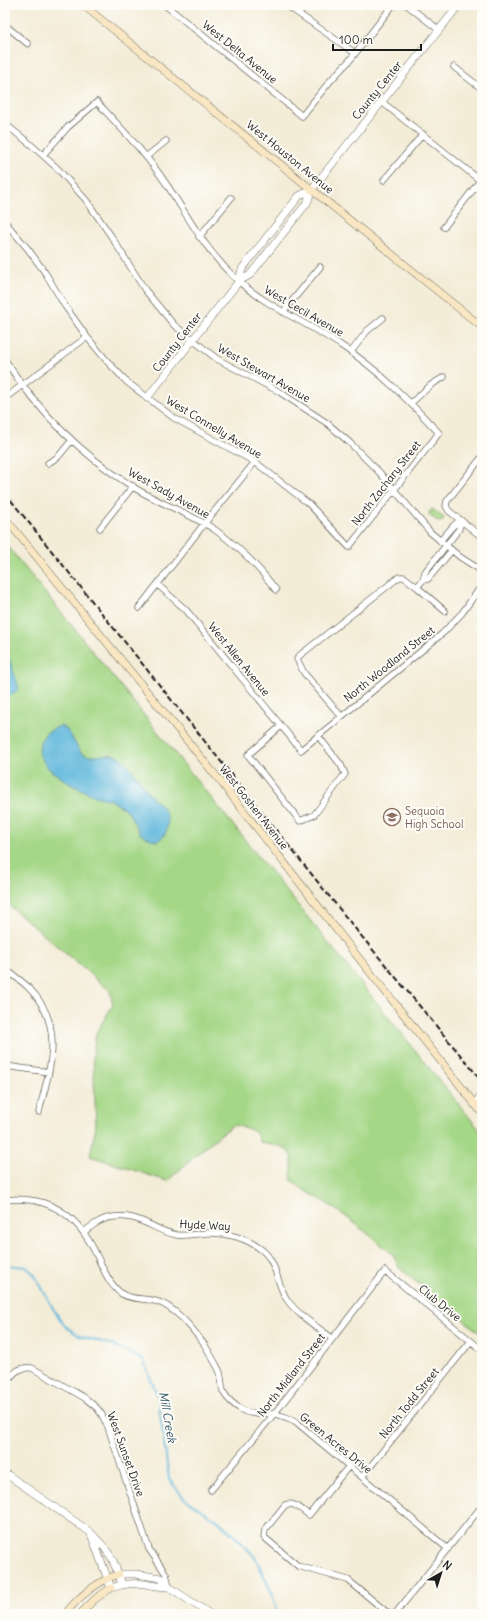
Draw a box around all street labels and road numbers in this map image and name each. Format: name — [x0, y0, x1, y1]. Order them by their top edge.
street label: West Delta Avenue — [200, 17, 280, 87]
street label: County Center — [349, 57, 405, 122]
street label: West Houston Avenue — [244, 118, 336, 197]
street label: West Cecil Avenue — [262, 283, 346, 340]
street label: County Center — [149, 309, 205, 375]
street label: West Stewart Avenue — [215, 341, 313, 405]
street label: West Connelly Avenue — [163, 393, 265, 461]
street label: North Zachary Street — [348, 437, 424, 528]
street label: West Sady Avenue — [126, 465, 212, 521]
street label: West Allen Avenue — [205, 619, 273, 699]
street label: North Woodland Street — [341, 623, 437, 705]
street label: West Goshen Avenue — [216, 762, 292, 852]
street label: Hyde Way — [179, 1217, 231, 1233]
street label: Club Drive — [416, 1282, 464, 1324]
street label: North Midland Street — [254, 1330, 328, 1420]
street label: North Todd Street — [376, 1365, 442, 1441]
street label: Green Acres Drive — [297, 1409, 375, 1477]
street label: West Sunset Drive — [104, 1410, 148, 1498]

